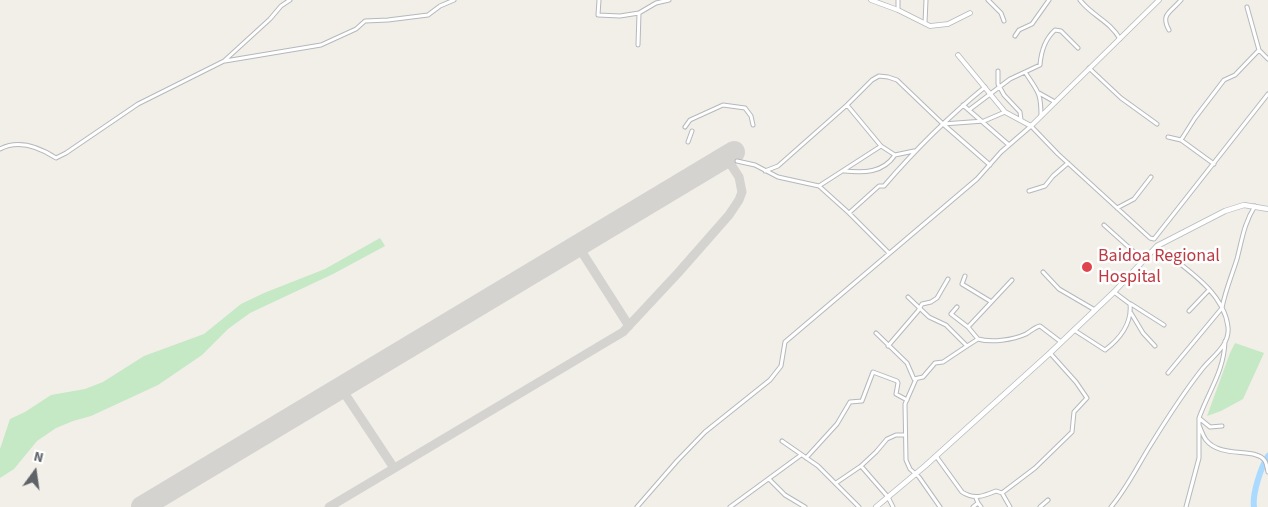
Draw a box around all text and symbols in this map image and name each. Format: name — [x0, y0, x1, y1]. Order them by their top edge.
place label: Baidoa Regional Hospital — [1098, 246, 1220, 288]
marker: Baidoa Regional Hospital — [1080, 260, 1094, 274]
north arrow — [10, 447, 60, 497]
text: N — [32, 447, 46, 468]

